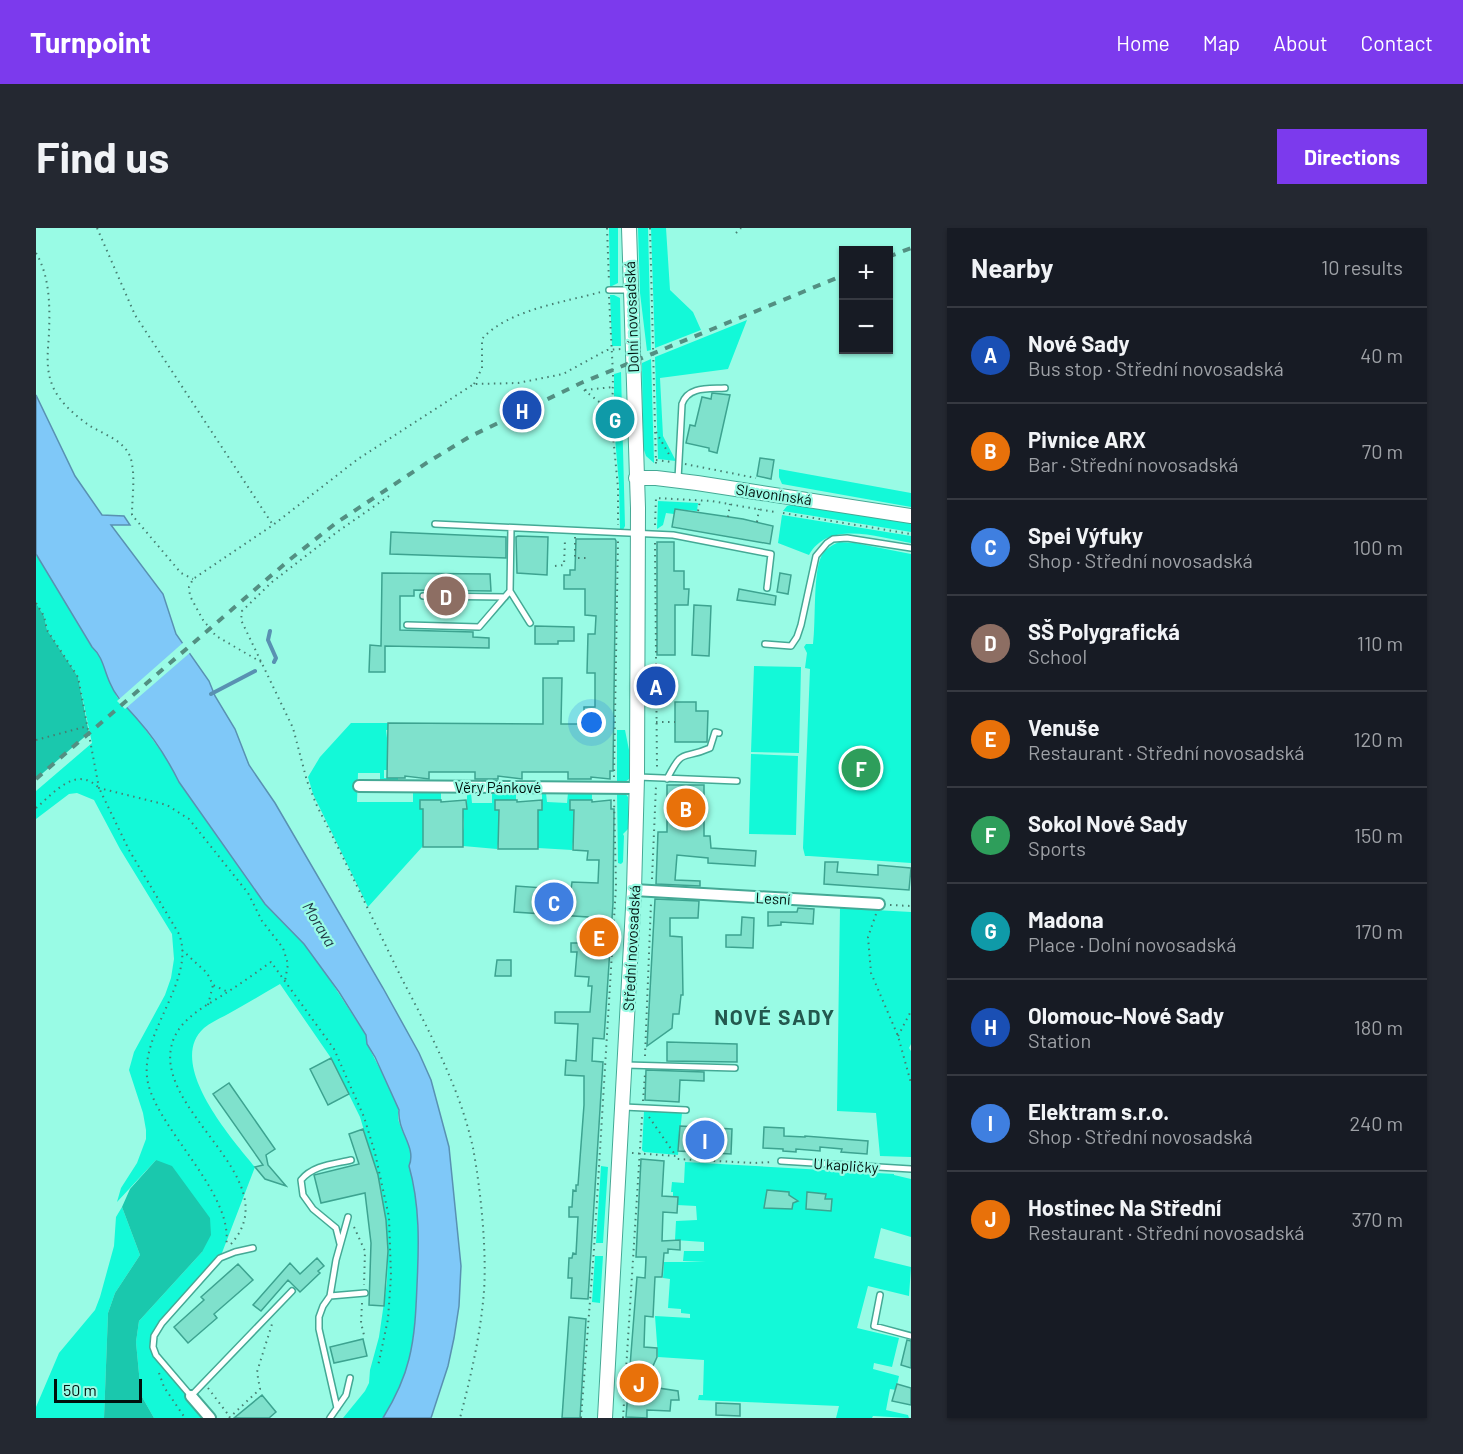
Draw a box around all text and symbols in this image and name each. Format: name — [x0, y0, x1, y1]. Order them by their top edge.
text: Turnpoint — [30, 25, 151, 59]
text: Home — [1116, 30, 1170, 55]
text: Map — [1203, 30, 1240, 55]
text: About — [1273, 30, 1328, 55]
text: Contact — [1361, 30, 1433, 55]
button: Directions — [1277, 129, 1427, 184]
text: Find us — [36, 131, 169, 181]
map controls — [839, 246, 893, 354]
button: + — [839, 246, 893, 300]
text: Nearby — [971, 252, 1053, 283]
text: 10 results — [1321, 255, 1403, 279]
street label: Dolní novosadská — [620, 261, 642, 373]
button: − — [839, 300, 893, 354]
text: Nové Sady — [1028, 330, 1129, 356]
text: A — [984, 343, 997, 367]
text: 40 m — [1360, 343, 1403, 367]
text: Bus stop · Střední novosadská — [1028, 356, 1284, 380]
pin: H — [502, 388, 542, 432]
pin: G — [596, 396, 634, 441]
text: Pivnice ARX — [1028, 426, 1146, 452]
text: B — [984, 439, 997, 463]
text: 70 m — [1362, 439, 1403, 463]
text: Bar · Střední novosadská — [1028, 452, 1238, 476]
street label: Slavonínská — [735, 480, 813, 508]
text: Spei Výfuky — [1028, 522, 1143, 548]
text: C — [984, 535, 997, 559]
text: 100 m — [1353, 535, 1403, 559]
text: Shop · Střední novosadská — [1028, 548, 1253, 572]
pin: D — [426, 574, 466, 619]
text: SŠ Polygrafická — [1028, 618, 1180, 644]
text: D — [984, 631, 997, 655]
text: 110 m — [1357, 631, 1403, 655]
text: School — [1028, 644, 1087, 668]
pin: A — [636, 664, 676, 708]
your location — [577, 708, 606, 737]
text: Venuše — [1028, 714, 1099, 740]
text: E — [985, 727, 996, 751]
text: 120 m — [1353, 727, 1403, 751]
text: Restaurant · Střední novosadská — [1028, 740, 1305, 764]
pin: F — [842, 746, 880, 790]
street label: Věry Pánkové — [455, 778, 541, 796]
pin: B — [666, 786, 706, 830]
text: Sokol Nové Sady — [1028, 810, 1188, 836]
text: F — [985, 823, 996, 847]
text: 150 m — [1354, 823, 1403, 847]
text: Sports — [1028, 836, 1086, 860]
pin: C — [534, 880, 574, 924]
street label: Střední novosadská — [619, 884, 643, 1012]
street label: Lesní — [755, 888, 791, 908]
water label: Morava — [299, 898, 341, 950]
text: Madona — [1028, 906, 1104, 932]
pin: E — [580, 914, 618, 960]
text: G — [984, 919, 997, 943]
text: 170 m — [1355, 919, 1403, 943]
text: Place · Dolní novosadská — [1028, 932, 1236, 956]
text: Olomouc-Nové Sady — [1028, 1002, 1224, 1028]
district label: NOVÉ SADY — [714, 1004, 836, 1029]
text: H — [984, 1015, 997, 1039]
text: 180 m — [1354, 1015, 1403, 1039]
text: Station — [1028, 1028, 1091, 1052]
text: Elektram s.r.o. — [1028, 1098, 1169, 1124]
text: I — [988, 1111, 993, 1135]
text: 240 m — [1349, 1111, 1403, 1135]
pin: I — [686, 1118, 724, 1162]
text: Shop · Střední novosadská — [1028, 1124, 1253, 1148]
street label: U kapličky — [813, 1154, 879, 1176]
text: Hostinec Na Střední — [1028, 1194, 1221, 1220]
text: J — [985, 1207, 996, 1231]
text: 370 m — [1351, 1207, 1403, 1231]
text: Restaurant · Střední novosadská — [1028, 1220, 1305, 1244]
pin: J — [620, 1360, 658, 1406]
scale bar — [54, 1376, 142, 1404]
text: 50 m — [63, 1380, 97, 1399]

